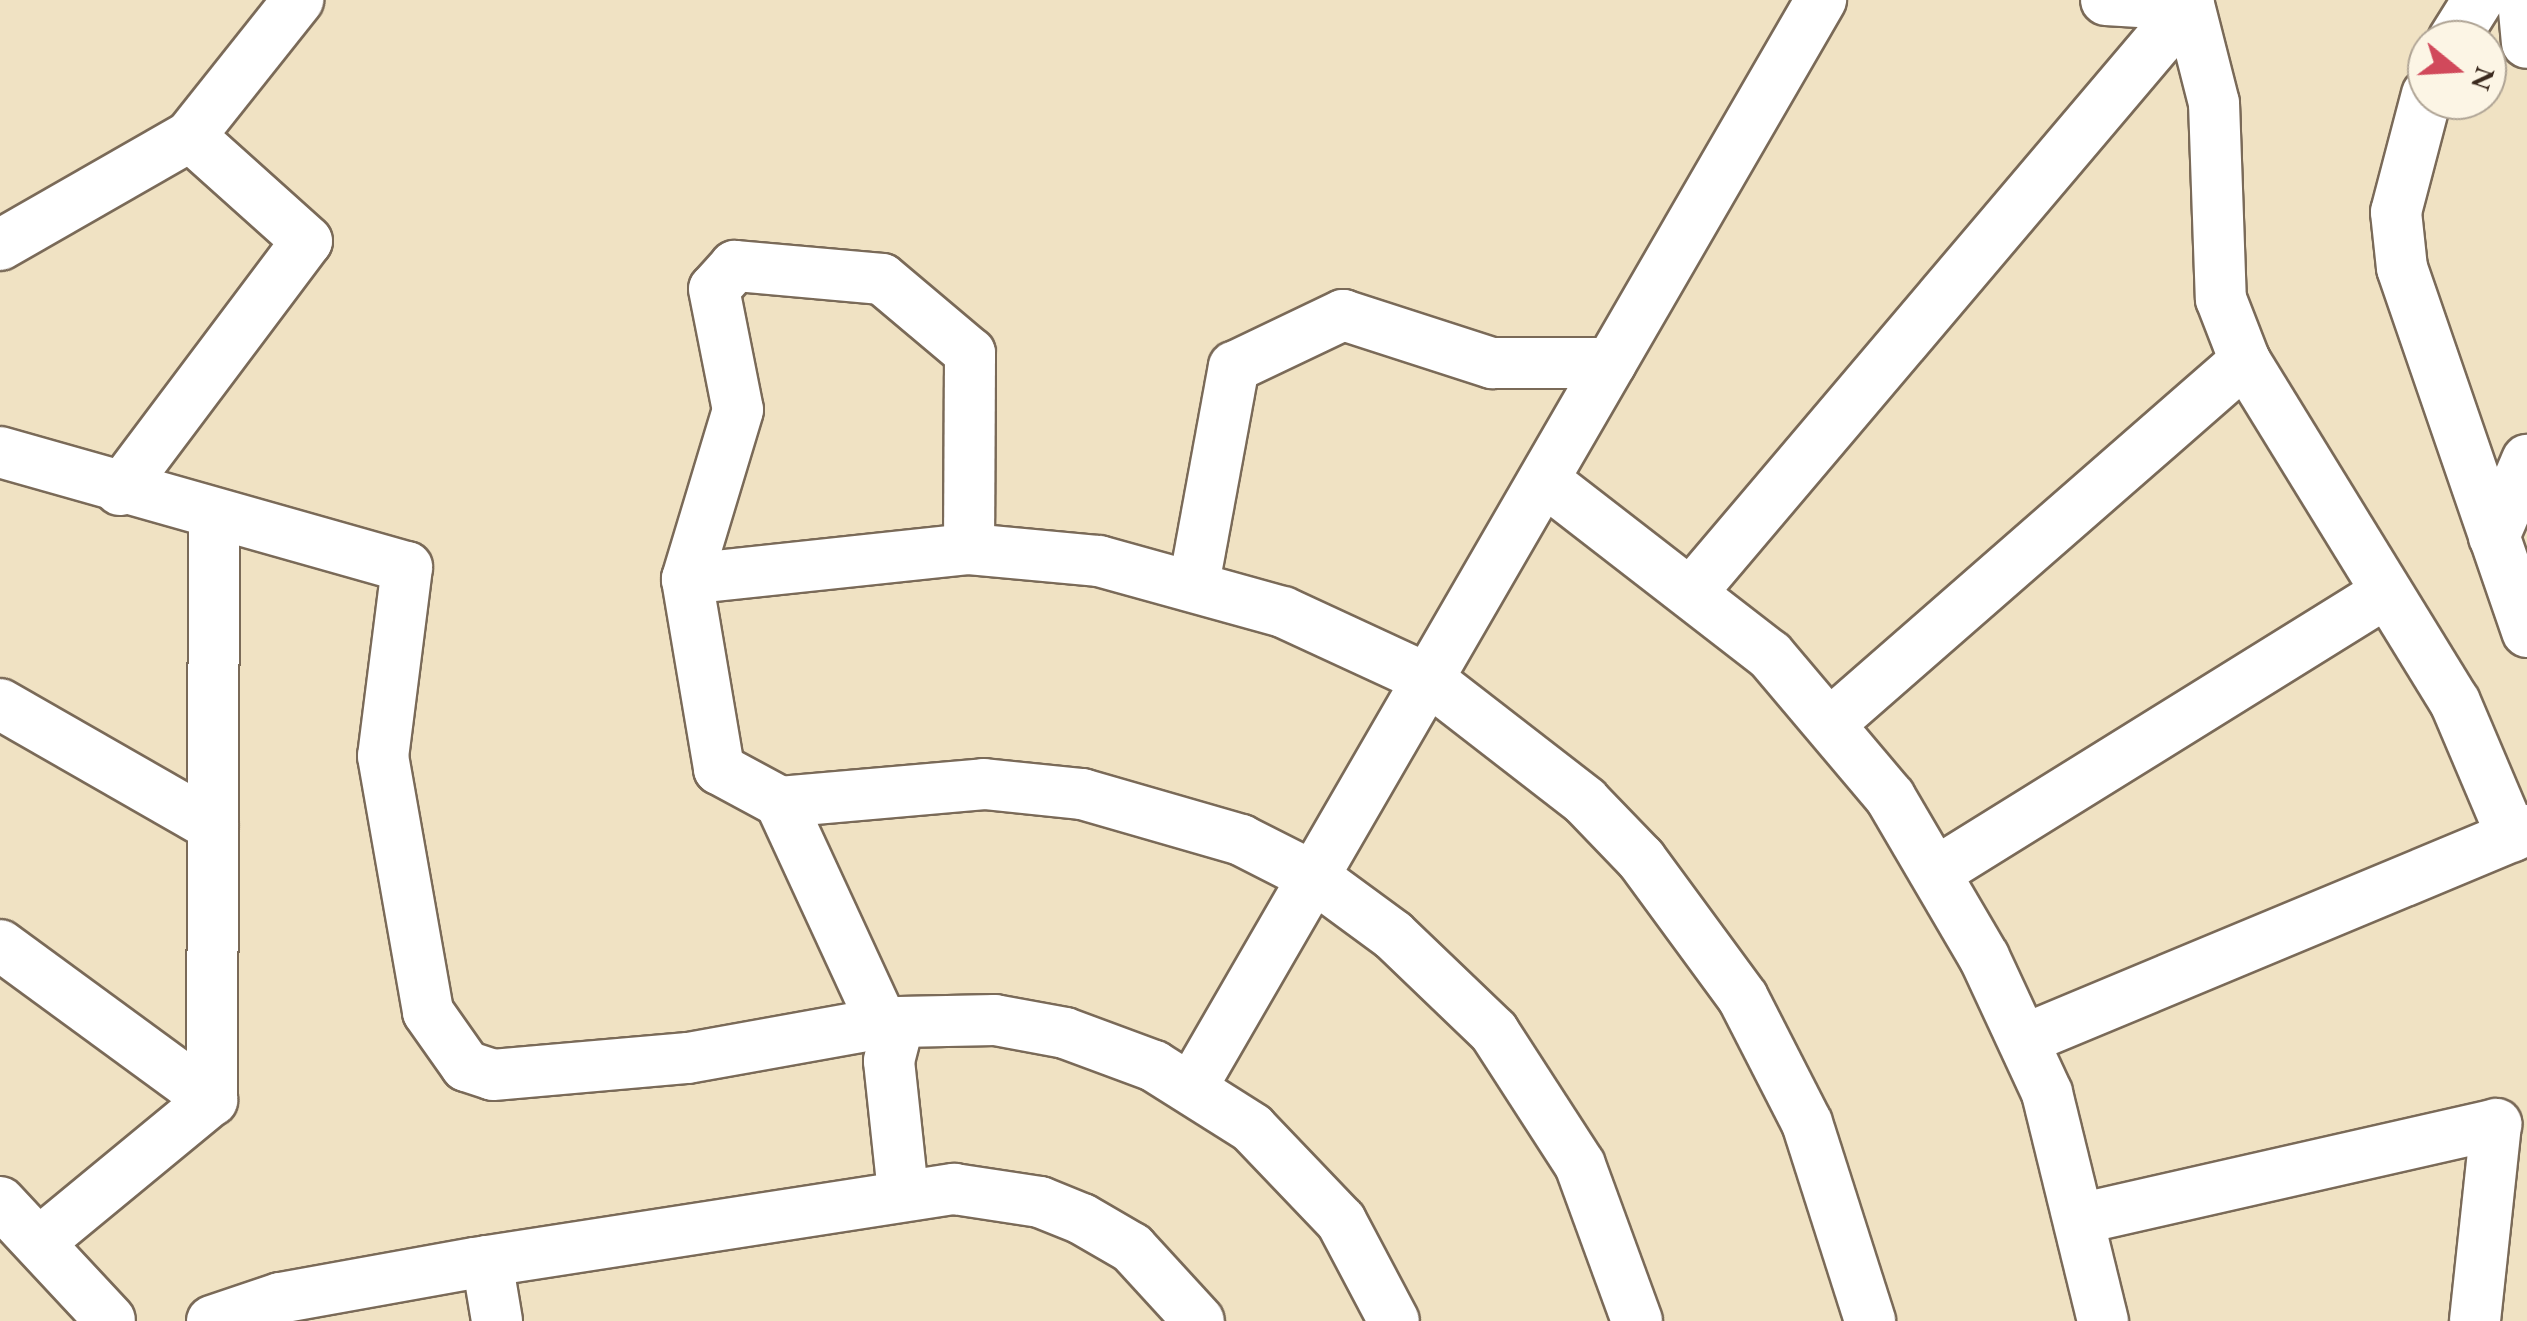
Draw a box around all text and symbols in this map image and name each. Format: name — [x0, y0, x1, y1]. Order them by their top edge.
north arrow — [2407, 20, 2507, 120]
text: N — [2463, 62, 2504, 95]

